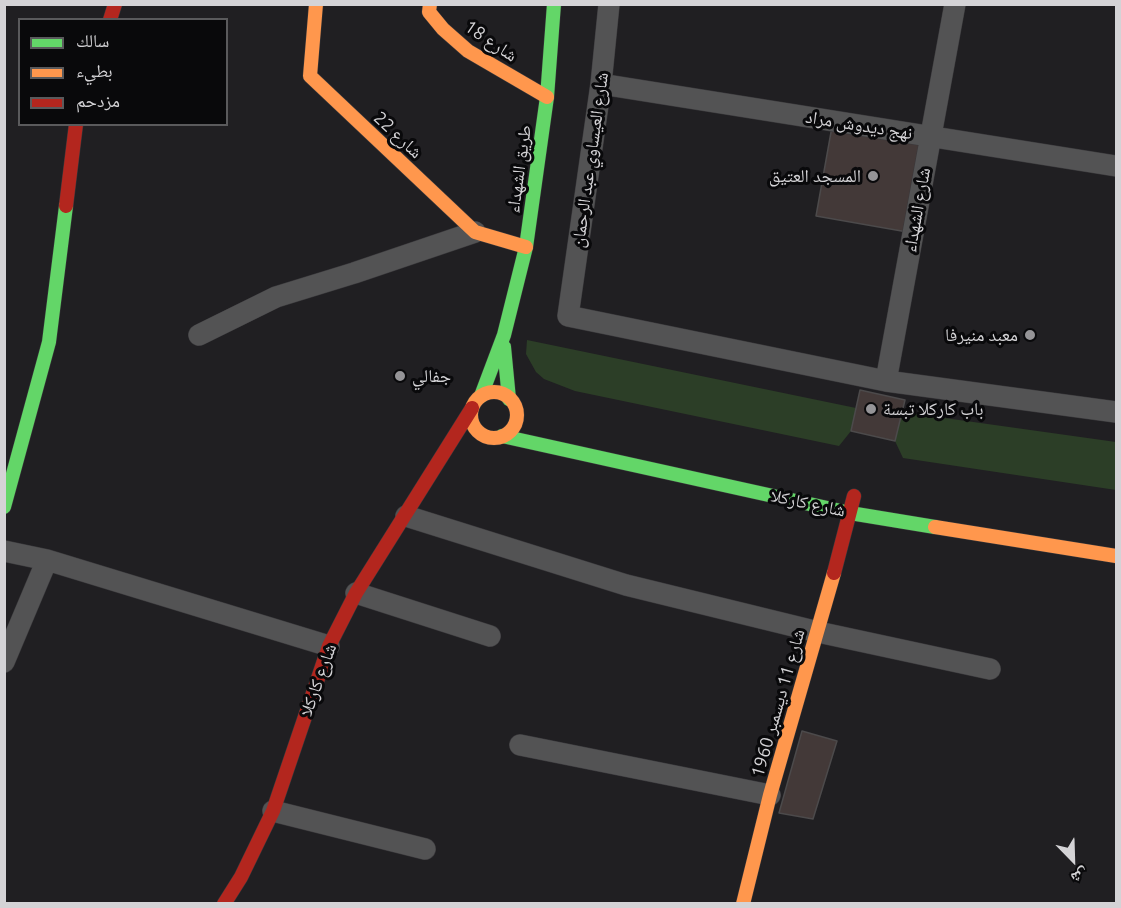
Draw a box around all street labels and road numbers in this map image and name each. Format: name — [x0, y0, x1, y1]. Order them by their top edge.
street label: شارع 18 — [461, 16, 521, 66]
street label: شارع العيساوي عبد الرحمان — [567, 71, 613, 249]
street label: نهج ديدوش مراد — [804, 106, 914, 144]
street label: شارع 22 — [369, 107, 427, 163]
street label: طريق الشهداء — [502, 124, 536, 214]
street label: شارع الشهداء — [899, 166, 935, 254]
street label: شارع كاركلا — [769, 485, 847, 521]
street label: شارع 11 ديسمبر 1960 — [747, 626, 809, 780]
street label: شارع كاركلا — [295, 641, 341, 719]

